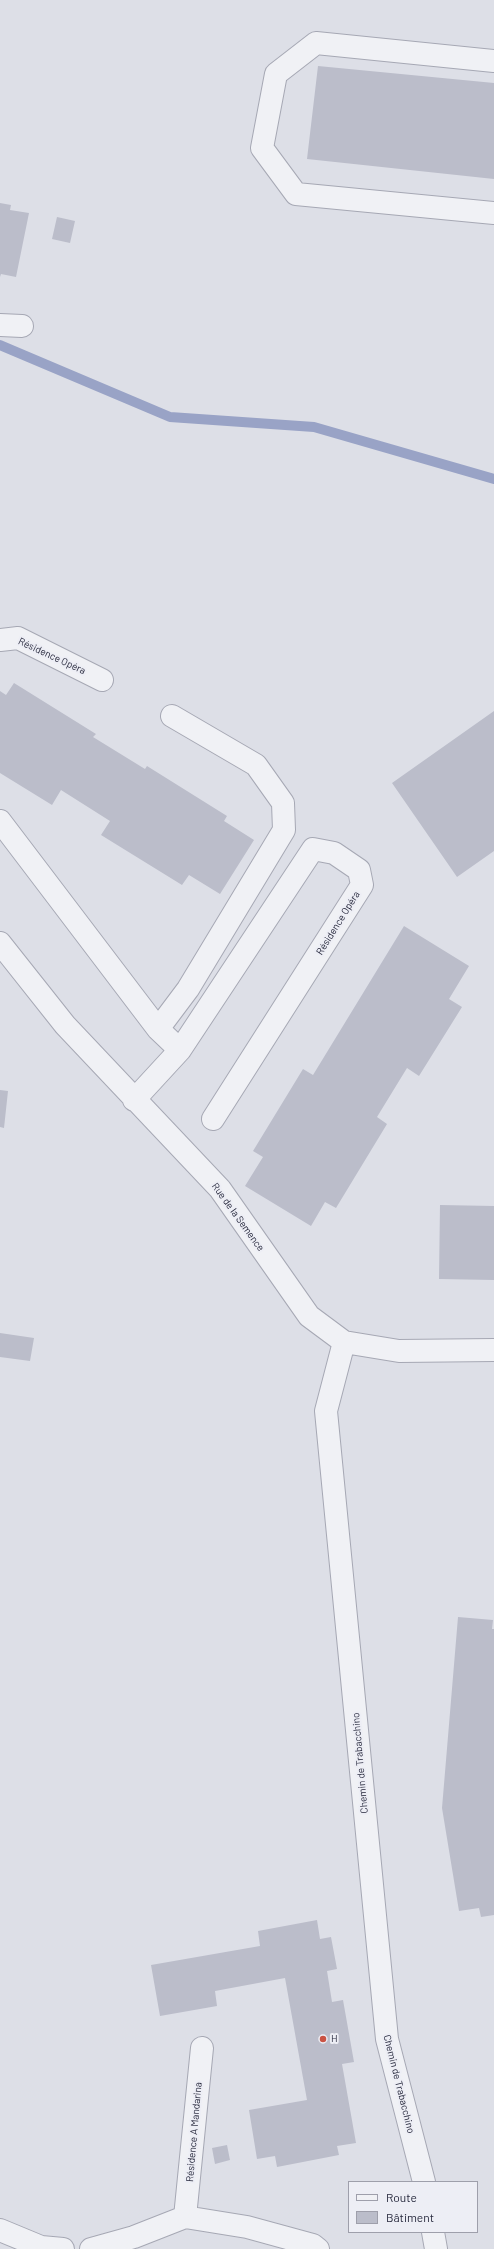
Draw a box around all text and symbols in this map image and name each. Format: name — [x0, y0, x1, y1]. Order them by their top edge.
street label: Résidence Opéra — [16, 635, 88, 677]
street label: Résidence Opéra — [314, 889, 362, 957]
street label: Rue de la Semence — [209, 1180, 267, 1254]
street label: Chemin de Trabacchino — [350, 1712, 370, 1814]
place label: H — [331, 2033, 338, 2045]
street label: Chemin de Trabacchino — [381, 2033, 417, 2135]
marker: H — [318, 2034, 328, 2044]
street label: Résidence A Mandarina — [184, 2082, 204, 2182]
legend — [348, 2181, 478, 2233]
text: Route — [386, 2190, 417, 2204]
text: Bâtiment — [386, 2210, 434, 2224]

